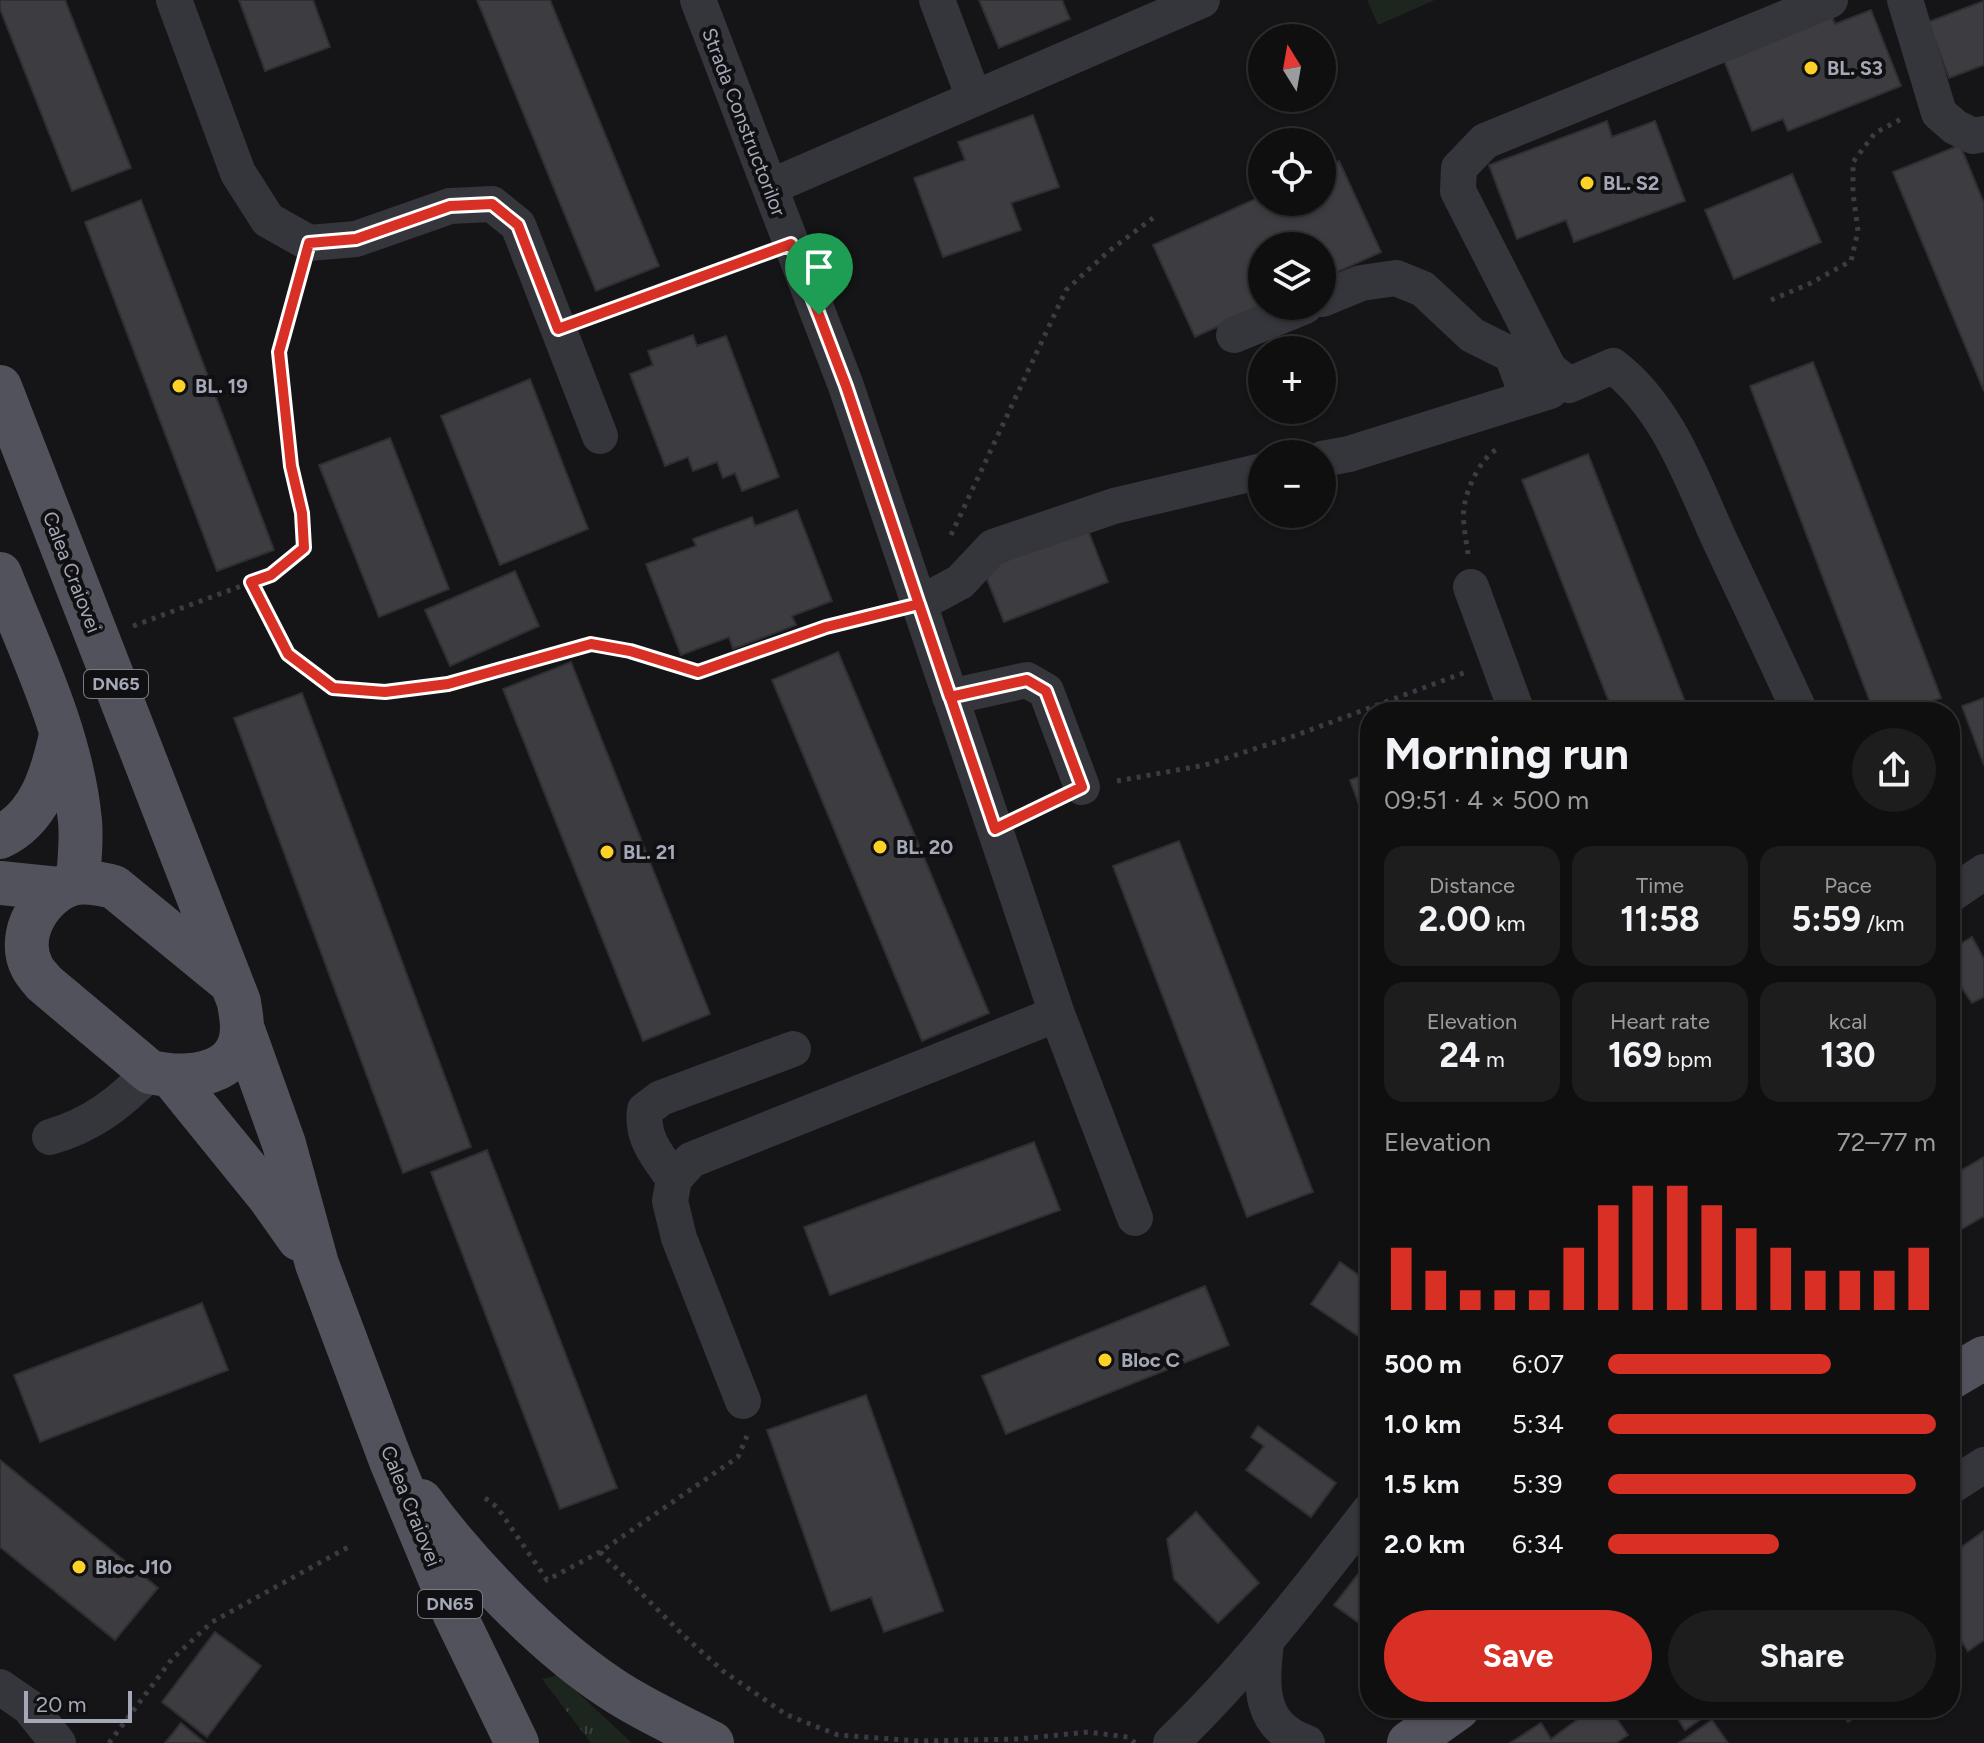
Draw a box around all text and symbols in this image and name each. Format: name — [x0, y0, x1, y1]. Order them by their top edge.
street label: Strada Constructorilor — [697, 24, 791, 220]
north arrow — [1248, 24, 1336, 112]
map controls — [1248, 24, 1336, 528]
place label: BL. S3 — [1827, 56, 1883, 80]
marker: BL. S3 — [1802, 59, 1820, 77]
button: locate — [1248, 128, 1336, 216]
place label: BL. S2 — [1603, 171, 1659, 195]
marker: BL. S2 — [1578, 174, 1596, 192]
button: layers — [1248, 232, 1336, 320]
pin — [785, 233, 853, 315]
icon: arrive — [797, 245, 841, 289]
button: + — [1248, 336, 1336, 424]
place label: BL. 19 — [195, 374, 248, 398]
marker: BL. 19 — [170, 377, 188, 395]
button: − — [1248, 440, 1336, 528]
street label: Calea Craiovei — [38, 508, 106, 636]
road number: DN65 — [84, 670, 148, 698]
text: Morning run — [1384, 727, 1629, 780]
button: share — [1852, 728, 1936, 812]
text: 09:51 · 4 × 500 m — [1384, 784, 1589, 816]
place label: BL. 20 — [896, 835, 953, 859]
marker: BL. 20 — [871, 838, 889, 856]
place label: BL. 21 — [623, 840, 676, 864]
marker: BL. 21 — [598, 843, 616, 861]
text: Distance — [1429, 872, 1515, 899]
text: Time — [1636, 872, 1684, 899]
text: Pace — [1824, 872, 1872, 899]
text: 2.00 — [1418, 899, 1491, 940]
text: 11:58 — [1620, 899, 1700, 940]
text: 5:59 — [1792, 899, 1861, 940]
text: km — [1491, 910, 1526, 937]
text: /km — [1861, 910, 1904, 937]
text: Elevation — [1427, 1008, 1517, 1035]
text: Heart rate — [1610, 1008, 1710, 1035]
text: kcal — [1829, 1008, 1867, 1035]
text: 24 — [1439, 1035, 1481, 1076]
text: 169 — [1608, 1035, 1662, 1076]
text: 130 — [1820, 1035, 1876, 1076]
text: m — [1481, 1046, 1505, 1073]
text: bpm — [1662, 1046, 1712, 1073]
text: Elevation — [1384, 1126, 1491, 1158]
text: 72–77 m — [1837, 1126, 1936, 1158]
place label: Bloc C — [1121, 1348, 1180, 1372]
text: 500 m — [1384, 1348, 1462, 1380]
text: 6:07 — [1512, 1348, 1564, 1380]
marker: Bloc C — [1096, 1351, 1114, 1369]
text: 1.0 km — [1384, 1408, 1461, 1440]
text: 5:34 — [1512, 1408, 1564, 1440]
street label: Calea Craiovei — [376, 1442, 446, 1570]
text: 1.5 km — [1384, 1468, 1459, 1500]
text: 5:39 — [1512, 1468, 1562, 1500]
text: 2.0 km — [1384, 1528, 1465, 1560]
text: 6:34 — [1512, 1528, 1564, 1560]
place label: Bloc J10 — [95, 1555, 172, 1579]
marker: Bloc J10 — [70, 1558, 88, 1576]
road number: DN65 — [418, 1590, 482, 1618]
button: Save — [1384, 1610, 1652, 1702]
button: Share — [1668, 1610, 1936, 1702]
scale bar — [24, 1687, 132, 1723]
text: 20 m — [36, 1691, 87, 1718]

